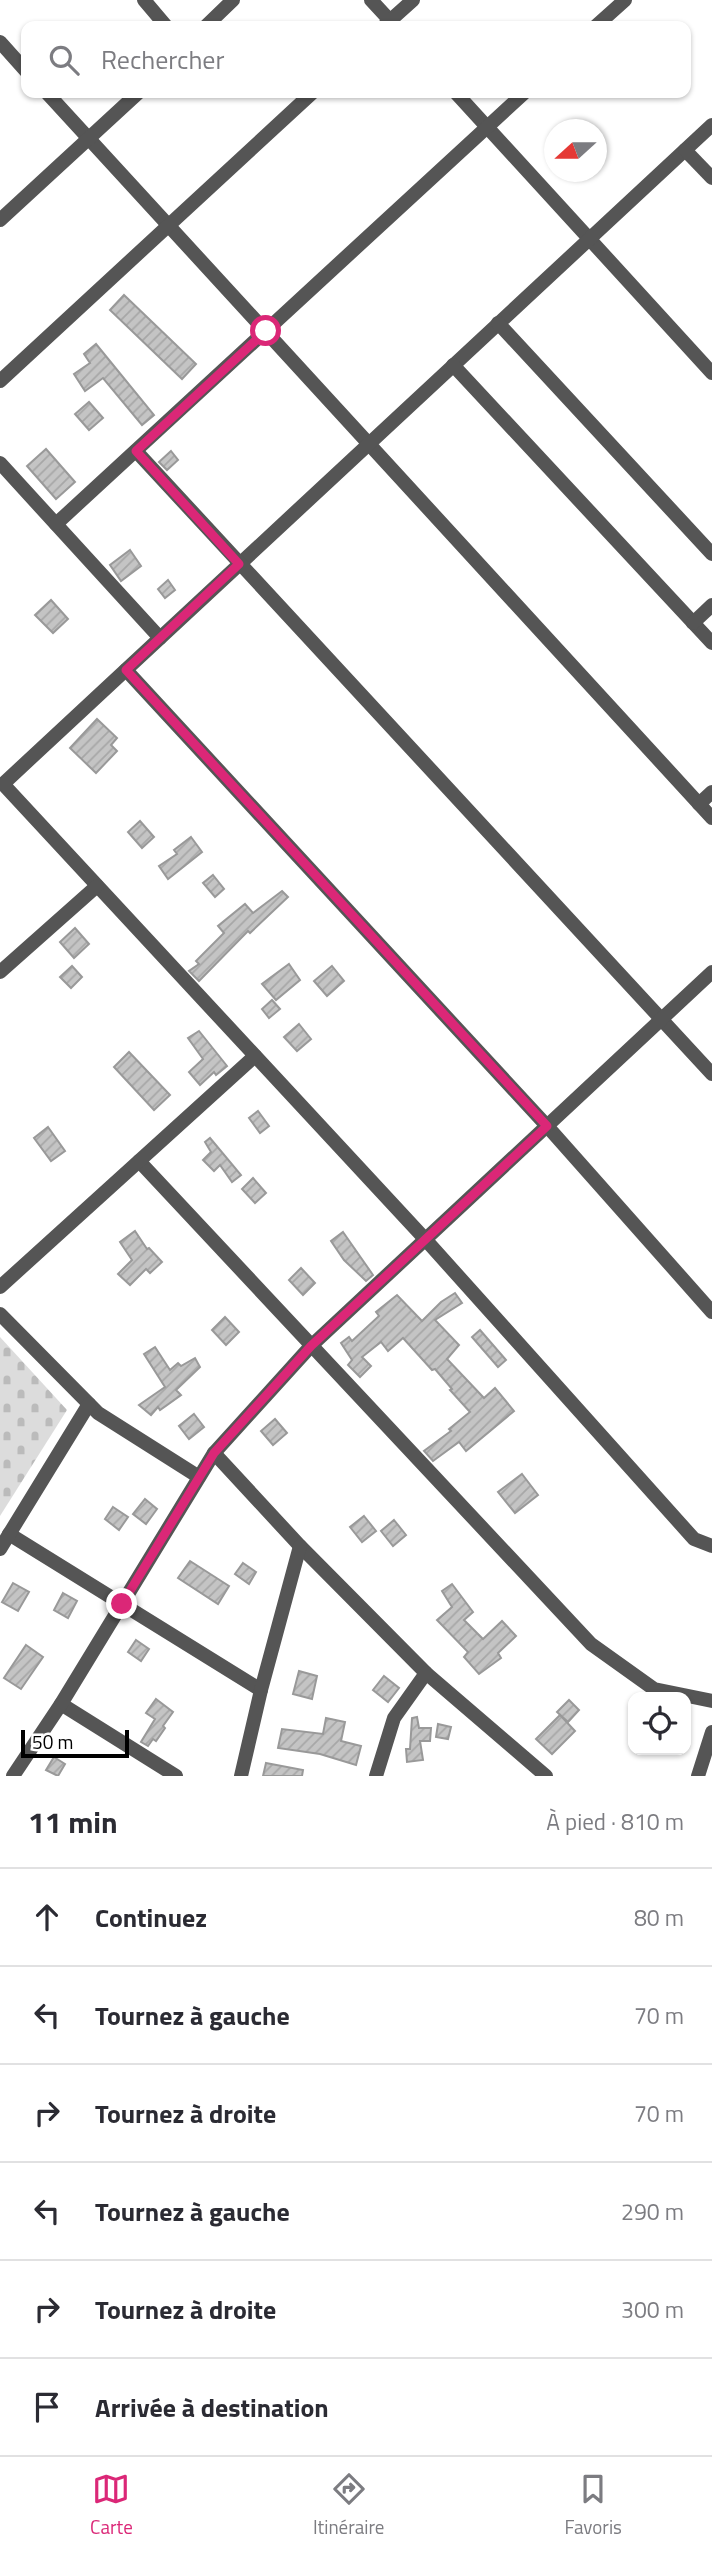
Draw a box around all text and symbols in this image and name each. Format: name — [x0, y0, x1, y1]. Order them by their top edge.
search box — [21, 21, 691, 98]
text: Rechercher — [101, 40, 225, 79]
icon: search — [45, 41, 83, 79]
north arrow — [544, 119, 607, 182]
route start — [250, 315, 281, 346]
route end — [106, 1588, 137, 1619]
map controls — [628, 1692, 691, 1755]
button: locate — [628, 1692, 691, 1755]
scale bar — [21, 1727, 130, 1759]
text: 50 m — [32, 1727, 73, 1756]
text: 11 min — [28, 1799, 118, 1845]
text: À pied · 810 m — [546, 1804, 684, 1839]
icon: ahead — [28, 1898, 66, 1936]
text: Continuez — [95, 1898, 207, 1937]
text: 80 m — [634, 1900, 684, 1935]
icon: left — [28, 1996, 66, 2034]
text: Tournez à gauche — [95, 1996, 290, 2035]
text: 70 m — [634, 1998, 684, 2033]
icon: right — [28, 2094, 66, 2132]
text: Tournez à droite — [95, 2094, 276, 2133]
text: 70 m — [634, 2096, 684, 2131]
icon: left — [28, 2192, 66, 2230]
text: Tournez à gauche — [95, 2192, 290, 2231]
text: 290 m — [621, 2194, 684, 2229]
icon: right — [28, 2290, 66, 2328]
text: Tournez à droite — [95, 2290, 276, 2329]
text: 300 m — [621, 2292, 684, 2327]
icon: arrive — [28, 2388, 66, 2426]
text: Arrivée à destination — [95, 2388, 329, 2427]
tab: Carte — [90, 2470, 133, 2541]
tab: Itinéraire — [313, 2470, 384, 2541]
tab: Favoris — [565, 2470, 622, 2541]

